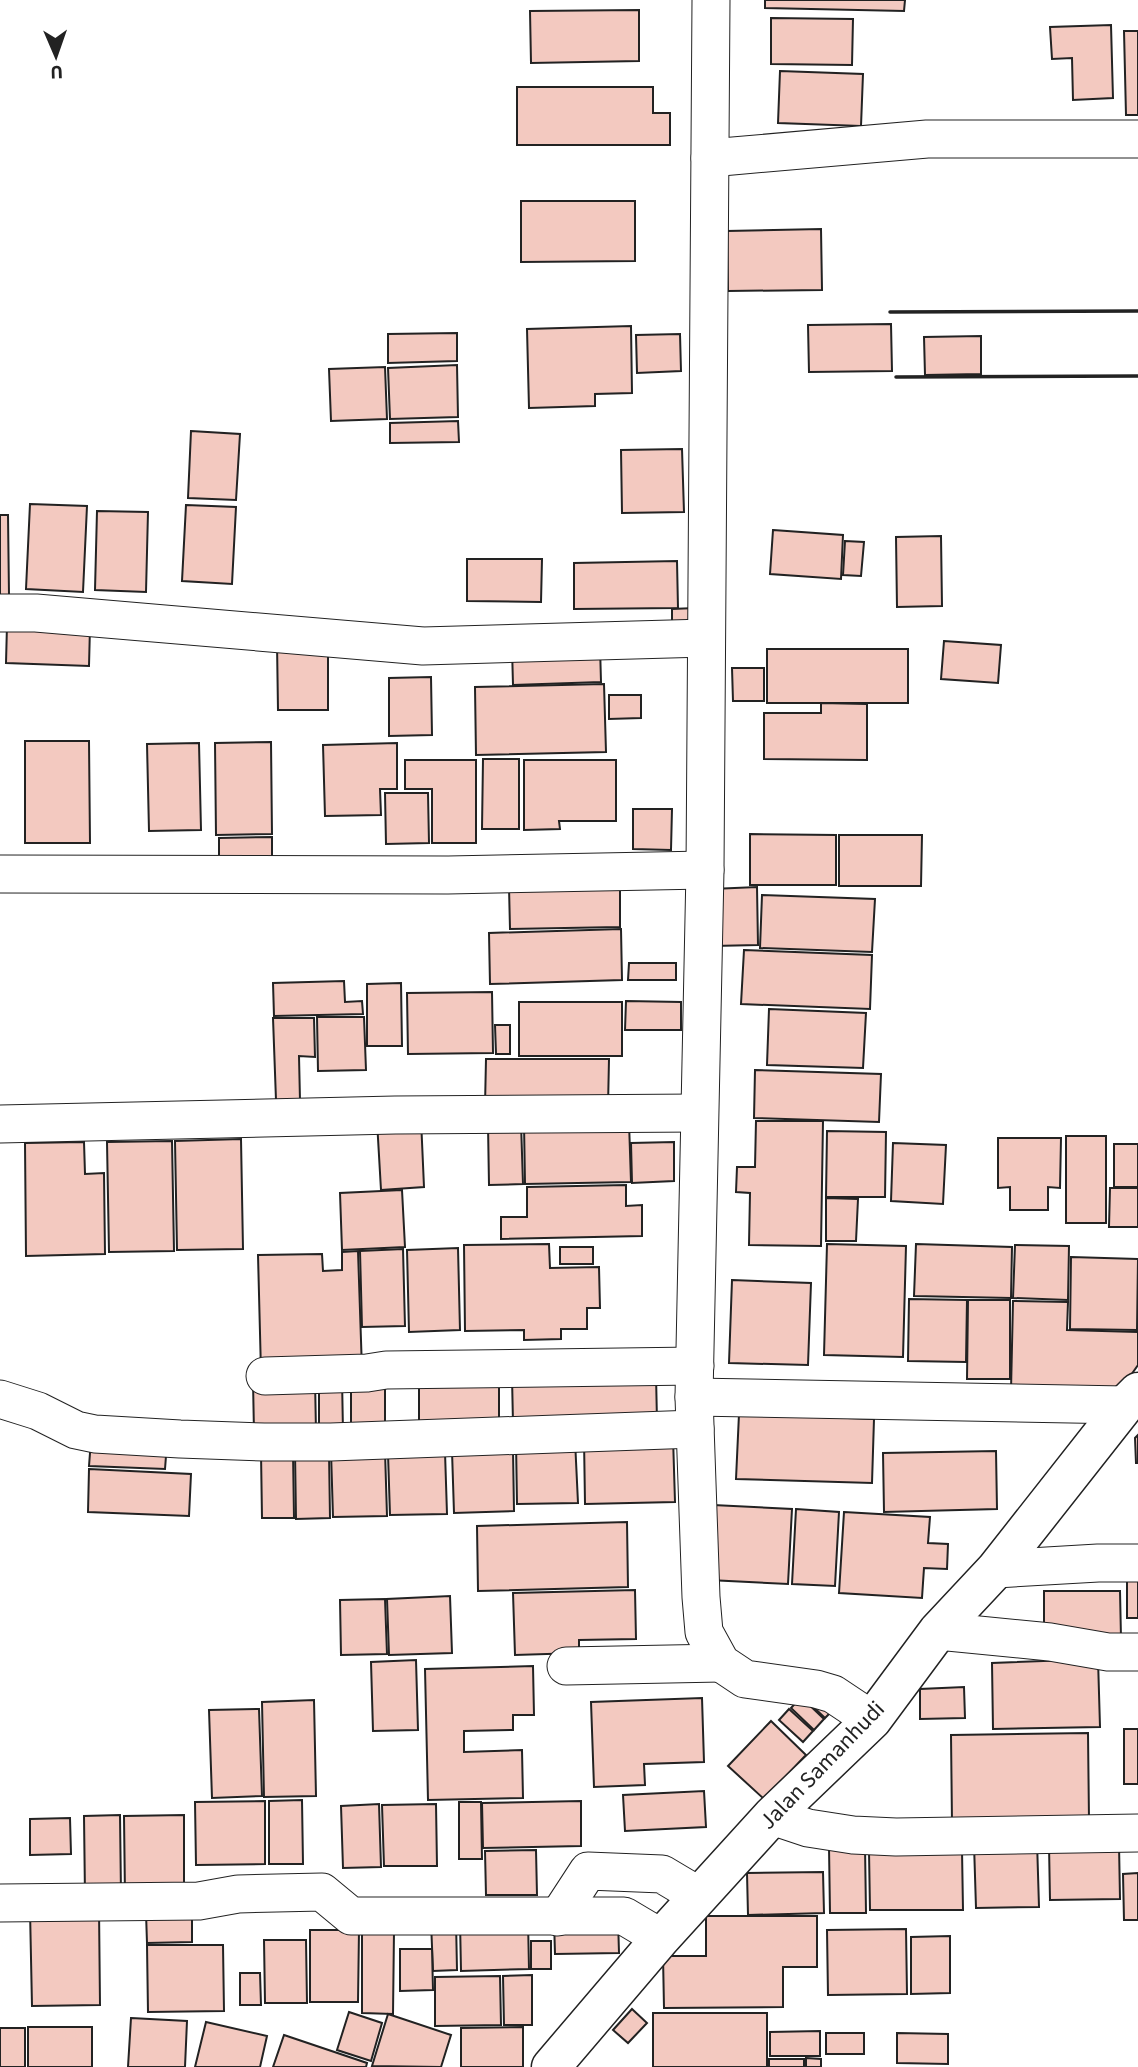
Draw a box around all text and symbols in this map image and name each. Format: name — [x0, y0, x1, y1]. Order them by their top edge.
north arrow — [21, 21, 91, 91]
text: U — [50, 58, 63, 85]
street label: Jalan Samanhudi — [752, 1693, 892, 1837]

